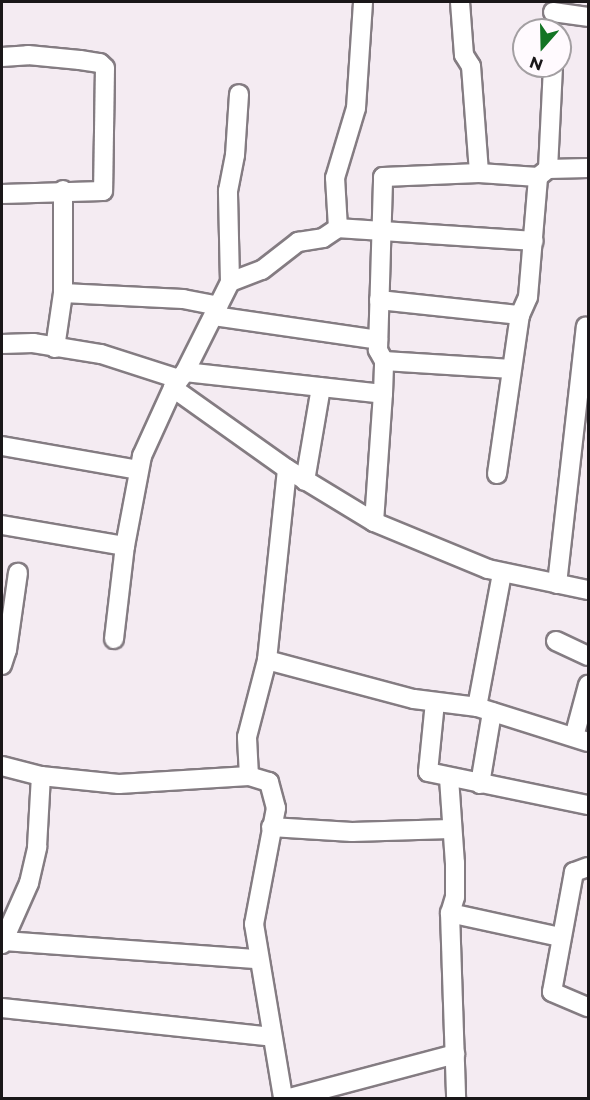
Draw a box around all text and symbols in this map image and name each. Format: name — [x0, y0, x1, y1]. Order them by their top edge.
north arrow — [512, 18, 572, 78]
text: N — [527, 52, 546, 75]

